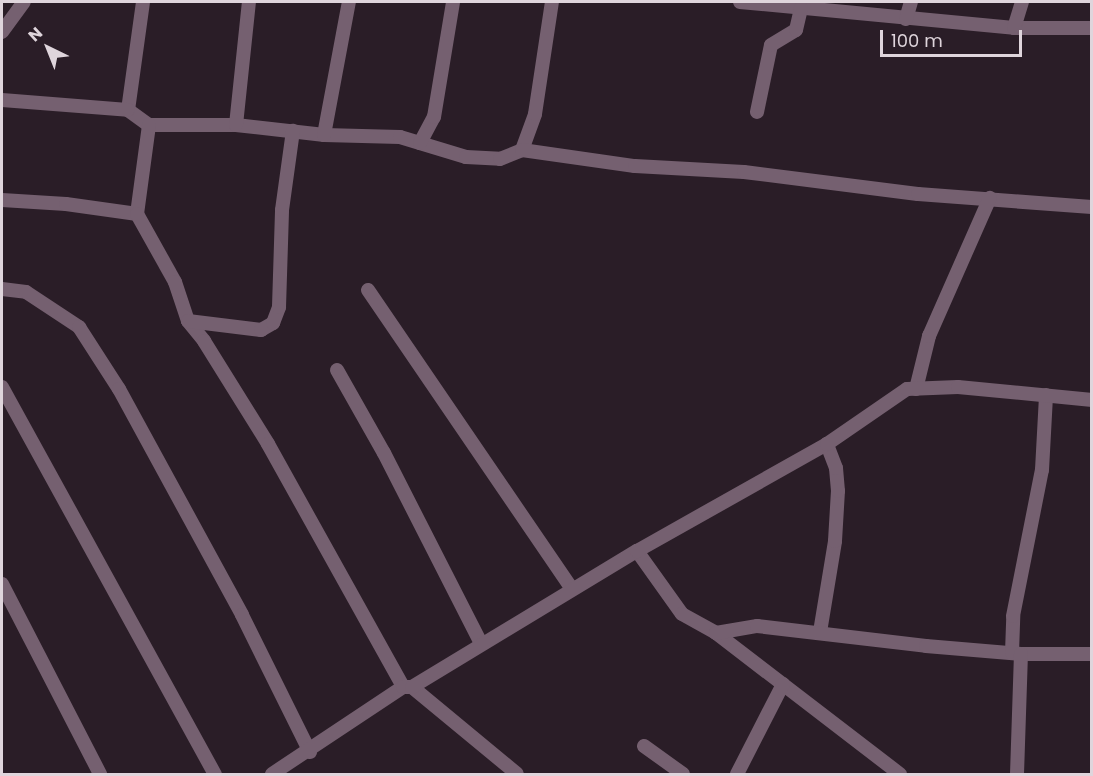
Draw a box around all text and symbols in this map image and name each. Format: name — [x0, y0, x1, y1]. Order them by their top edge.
north arrow — [18, 18, 78, 78]
scale bar — [883, 18, 1026, 56]
text: N — [23, 22, 48, 47]
text: 100 m — [891, 28, 943, 53]

